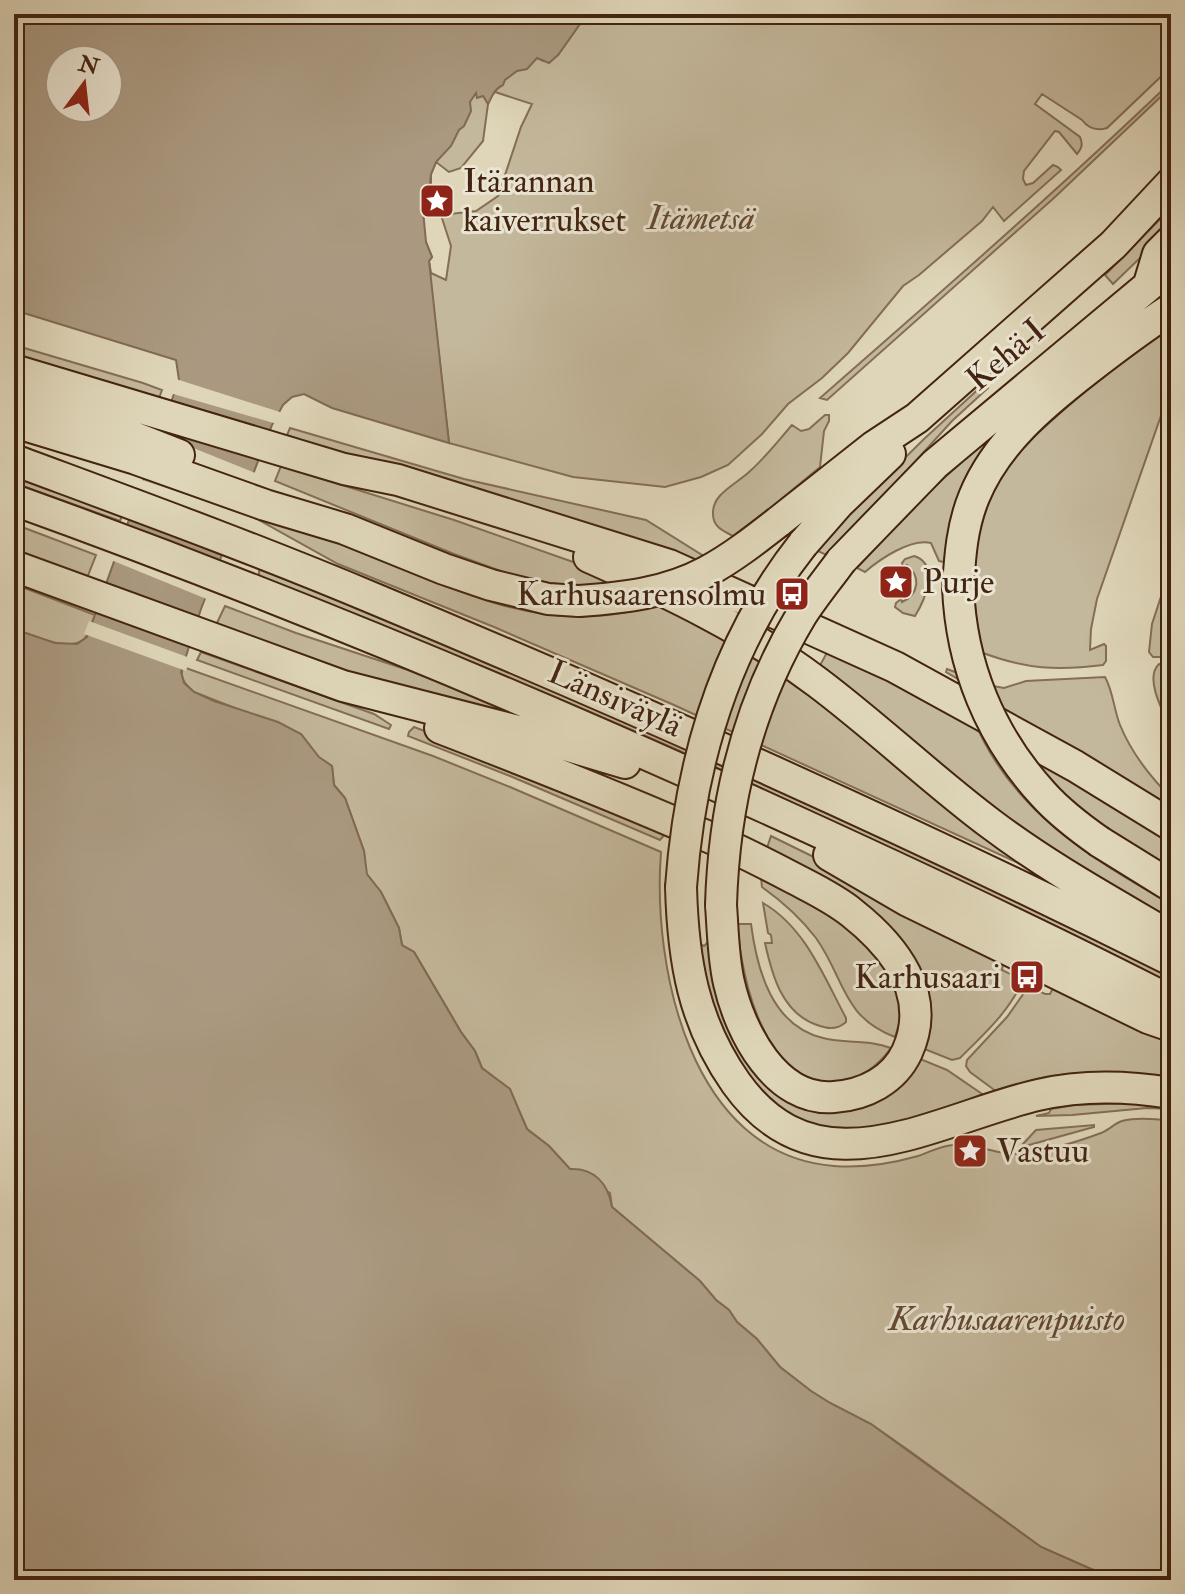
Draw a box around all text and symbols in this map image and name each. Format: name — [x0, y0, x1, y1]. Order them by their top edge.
north arrow — [44, 44, 124, 124]
text: N — [75, 49, 102, 82]
place label: Itärannan kaiverrukset — [463, 160, 626, 242]
place icon: Itärannan kaiverrukset — [418, 182, 456, 220]
park label: Itämetsä — [645, 197, 757, 240]
street label: Kehä I — [958, 310, 1054, 400]
place label: Purje — [922, 561, 994, 604]
place icon: Purje — [877, 563, 915, 601]
place label: Karhusaarensolmu — [516, 573, 766, 616]
bus stop icon: Karhusaarensolmu — [773, 575, 811, 613]
street label: Länsiväylä — [541, 650, 690, 748]
place label: Karhusaari — [854, 956, 1001, 999]
bus stop icon: Karhusaari — [1008, 958, 1046, 996]
place label: Vastuu — [996, 1130, 1089, 1173]
place icon: Vastuu — [951, 1132, 989, 1170]
park label: Karhusaarenpuisto — [887, 1298, 1125, 1341]

